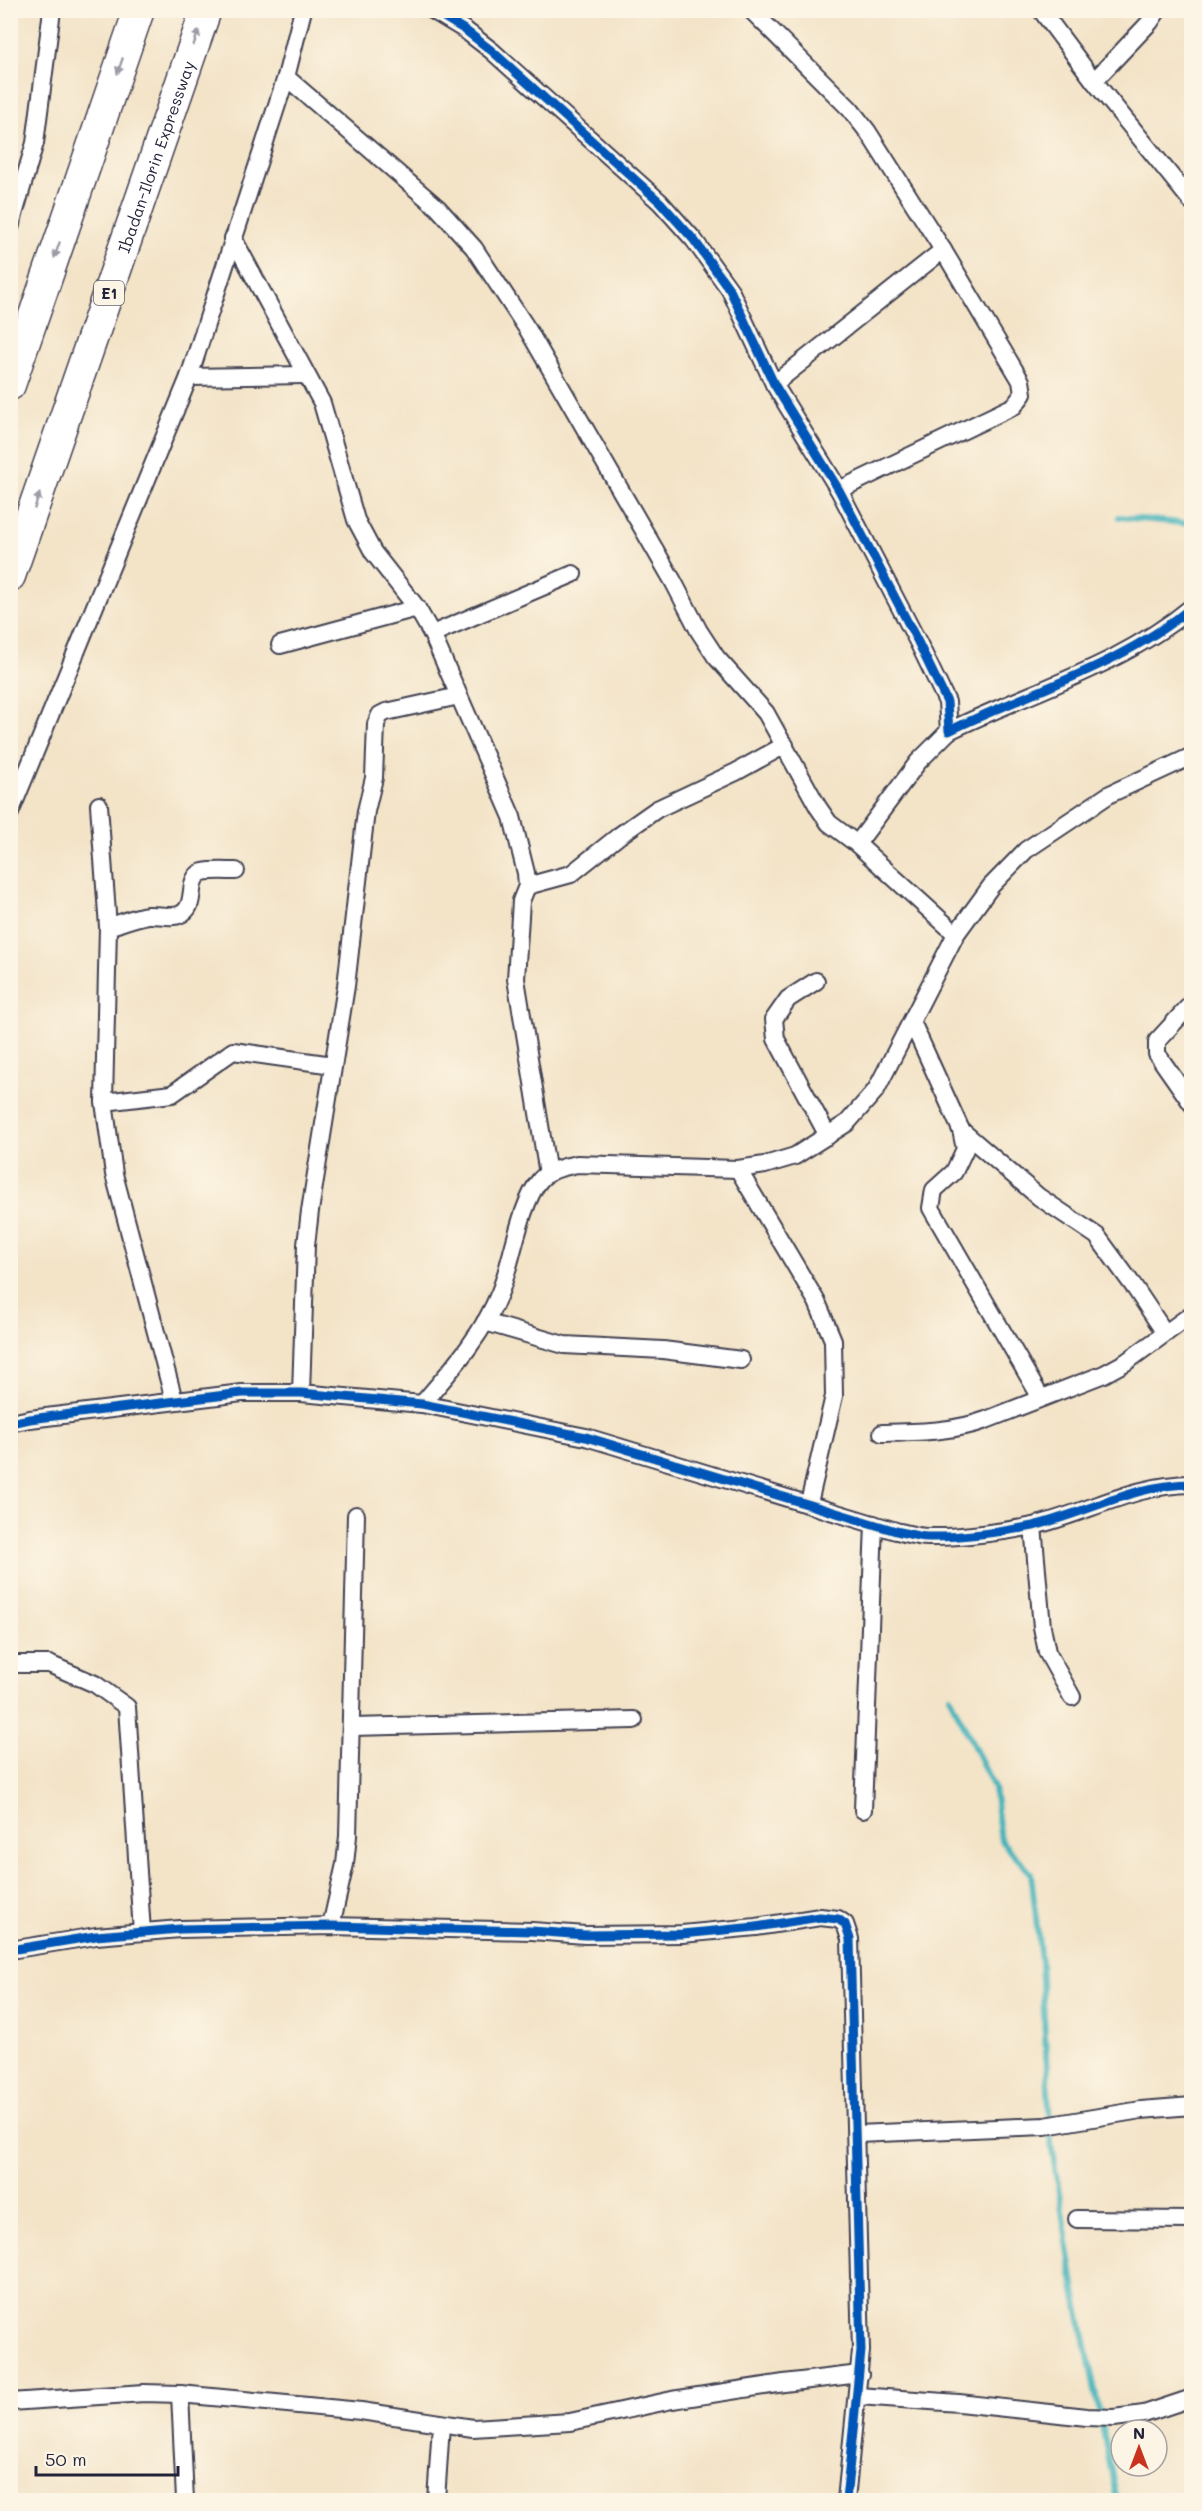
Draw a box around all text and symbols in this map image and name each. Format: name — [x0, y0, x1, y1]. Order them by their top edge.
one-way arrow — [192, 29, 202, 47]
one-way arrow — [115, 57, 125, 75]
street label: Ibadan-Ilorin Expressway — [112, 58, 198, 255]
one-way arrow — [51, 241, 61, 259]
road number: E1 — [94, 281, 124, 305]
one-way arrow — [32, 491, 42, 509]
north arrow — [1109, 2418, 1169, 2478]
text: N — [1133, 2422, 1145, 2443]
scale bar — [36, 2439, 178, 2477]
text: 50 m — [45, 2447, 87, 2471]

